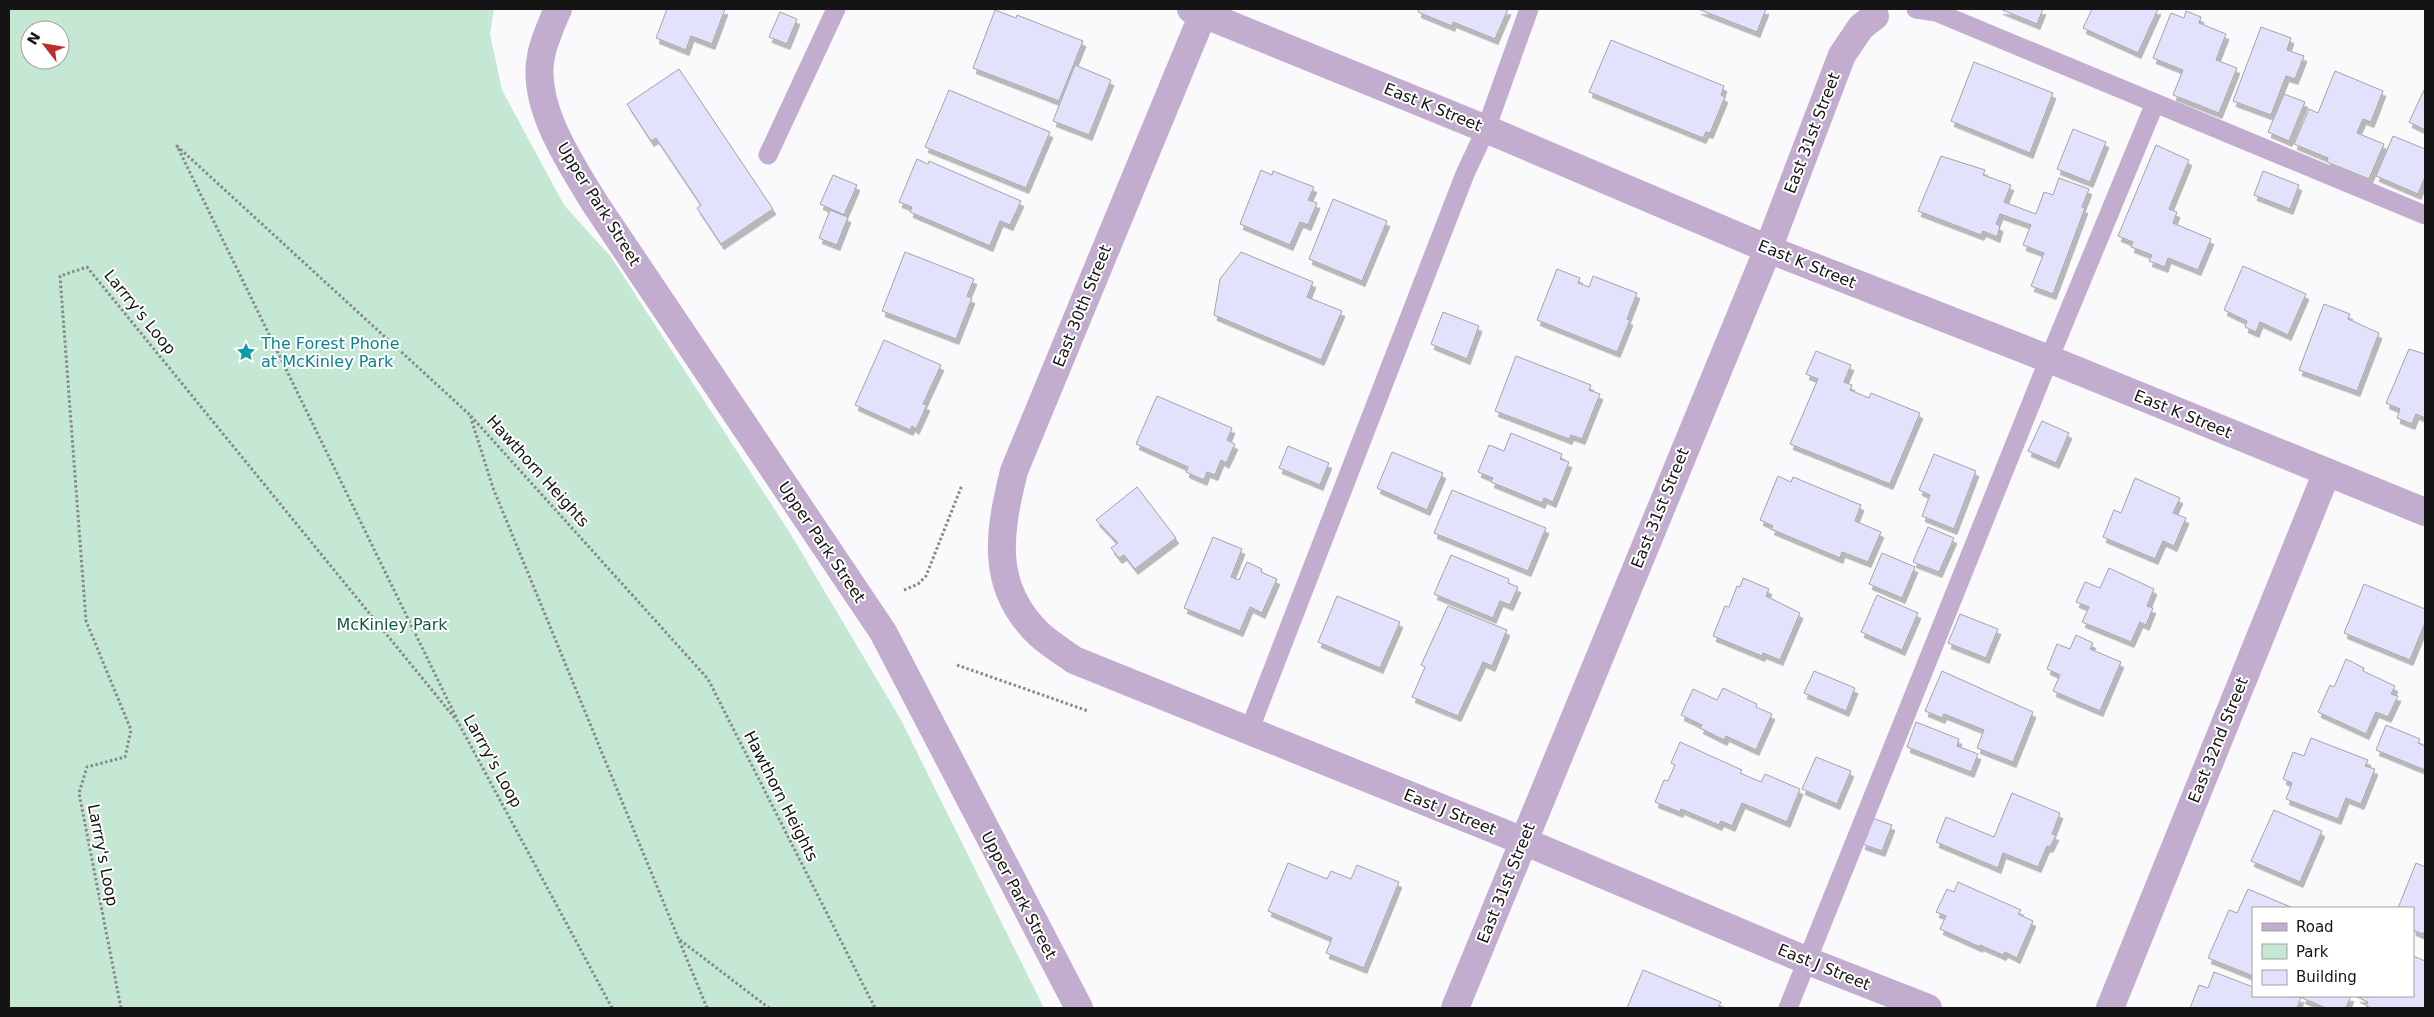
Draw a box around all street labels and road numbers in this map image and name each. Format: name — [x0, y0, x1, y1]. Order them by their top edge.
street label: East 31st Street — [1780, 70, 1844, 196]
street label: East K Street — [1381, 79, 1485, 135]
street label: Upper Park Street — [553, 139, 645, 269]
street label: East K Street — [1755, 236, 1859, 292]
street label: East 30th Street — [1049, 242, 1115, 370]
street label: Larrry's Loop — [100, 266, 180, 358]
street label: East K Street — [2131, 386, 2235, 442]
street label: Hawthorn Heights — [483, 411, 593, 531]
street label: East 31st Street — [1627, 445, 1693, 571]
street label: Upper Park Street — [774, 478, 870, 606]
street label: East 32nd Street — [2184, 674, 2252, 806]
street label: Larrry's Loop — [460, 711, 526, 811]
street label: Hawthorn Heights — [740, 728, 822, 864]
street label: East J Street — [1401, 785, 1499, 839]
street label: Larrry's Loop — [84, 802, 122, 908]
street label: East 31st Street — [1473, 820, 1539, 946]
street label: Upper Park Street — [977, 828, 1061, 962]
street label: East J Street — [1775, 940, 1873, 994]

